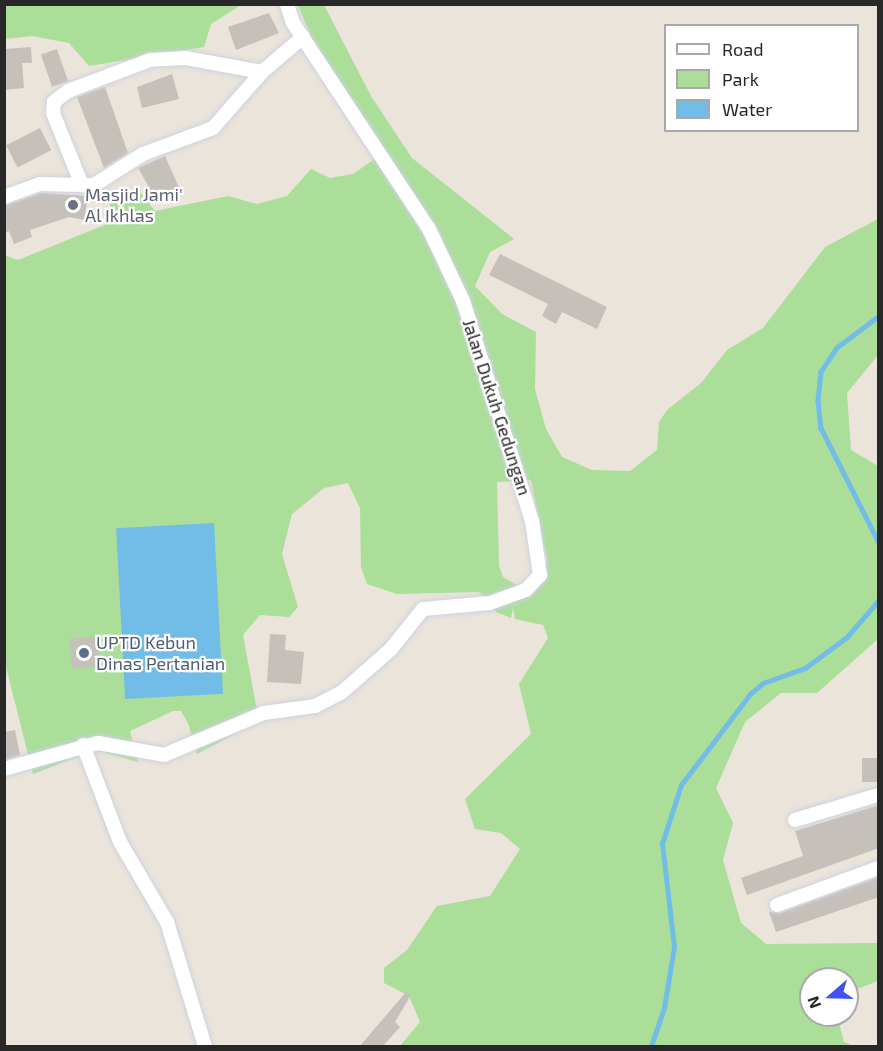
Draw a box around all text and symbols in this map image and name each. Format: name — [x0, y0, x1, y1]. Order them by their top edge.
legend — [664, 24, 859, 132]
text: Road — [722, 38, 763, 60]
text: Park — [722, 68, 759, 90]
text: Water — [722, 98, 772, 120]
place label: Masjid Jami' Al Ikhlas — [85, 184, 183, 226]
marker: Masjid Jami' Al Ikhlas — [66, 198, 80, 212]
street label: Jalan Dukuh Gedungan — [458, 316, 536, 498]
place label: UPTD Kebun Dinas Pertanian — [96, 632, 225, 674]
marker: UPTD Kebun Dinas Pertanian — [77, 646, 91, 660]
north arrow — [799, 967, 859, 1027]
text: N — [803, 994, 824, 1011]

